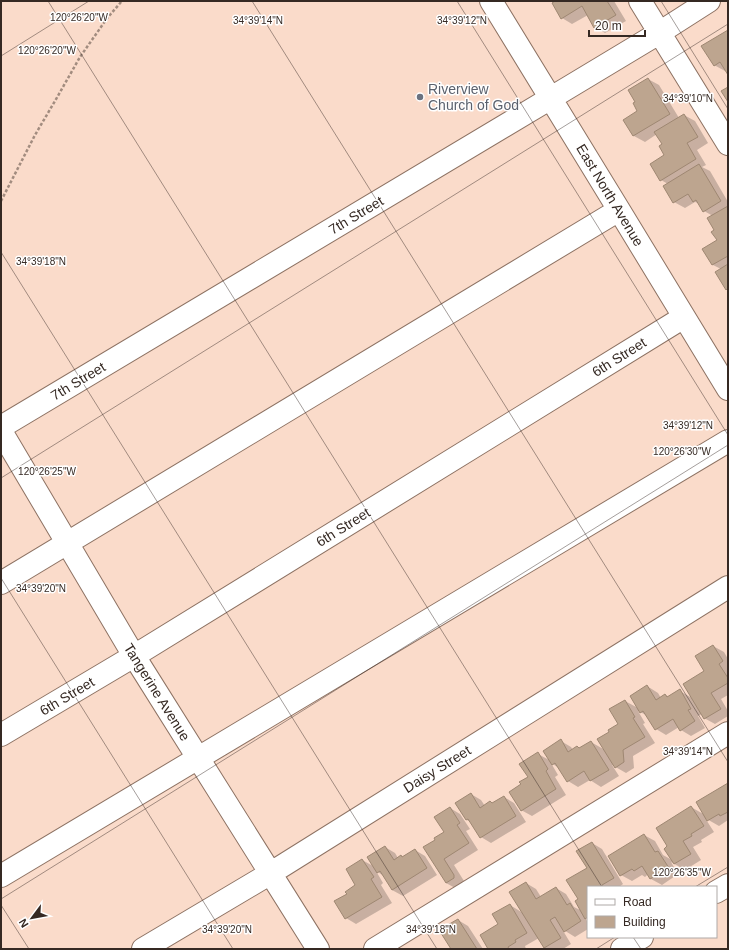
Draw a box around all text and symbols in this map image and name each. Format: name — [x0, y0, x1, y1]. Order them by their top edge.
text: 120°26'20"W — [50, 12, 108, 23]
scale bar — [589, 12, 645, 38]
text: 34°39'14"N — [233, 15, 283, 26]
text: 34°39'12"N — [437, 15, 487, 26]
text: 20 m — [595, 19, 622, 33]
text: 120°26'20"W — [18, 45, 76, 56]
place label: Riverview Church of God — [428, 81, 519, 113]
marker: Riverview Church of God — [415, 92, 425, 102]
text: 34°39'10"N — [663, 93, 713, 104]
street label: East North Avenue — [573, 141, 647, 249]
street label: 7th Street — [326, 192, 386, 237]
text: 34°39'18"N — [16, 256, 66, 267]
street label: 6th Street — [589, 334, 649, 380]
street label: 7th Street — [48, 358, 108, 403]
text: 34°39'12"N — [663, 420, 713, 431]
text: 120°26'30"W — [653, 446, 711, 457]
text: 120°26'25"W — [18, 466, 76, 477]
street label: 6th Street — [313, 504, 373, 550]
text: 34°39'20"N — [16, 583, 66, 594]
street label: Tangerine Avenue — [121, 640, 194, 744]
street label: 6th Street — [37, 673, 97, 718]
street label: Daisy Street — [400, 742, 474, 796]
text: 34°39'14"N — [663, 746, 713, 757]
text: 120°26'35"W — [653, 867, 711, 878]
legend — [587, 886, 717, 938]
text: Road — [623, 895, 652, 909]
north arrow — [12, 898, 52, 938]
text: Building — [623, 915, 666, 929]
text: N — [16, 917, 31, 930]
text: 34°39'20"N — [202, 924, 252, 935]
text: 34°39'18"N — [406, 924, 456, 935]

